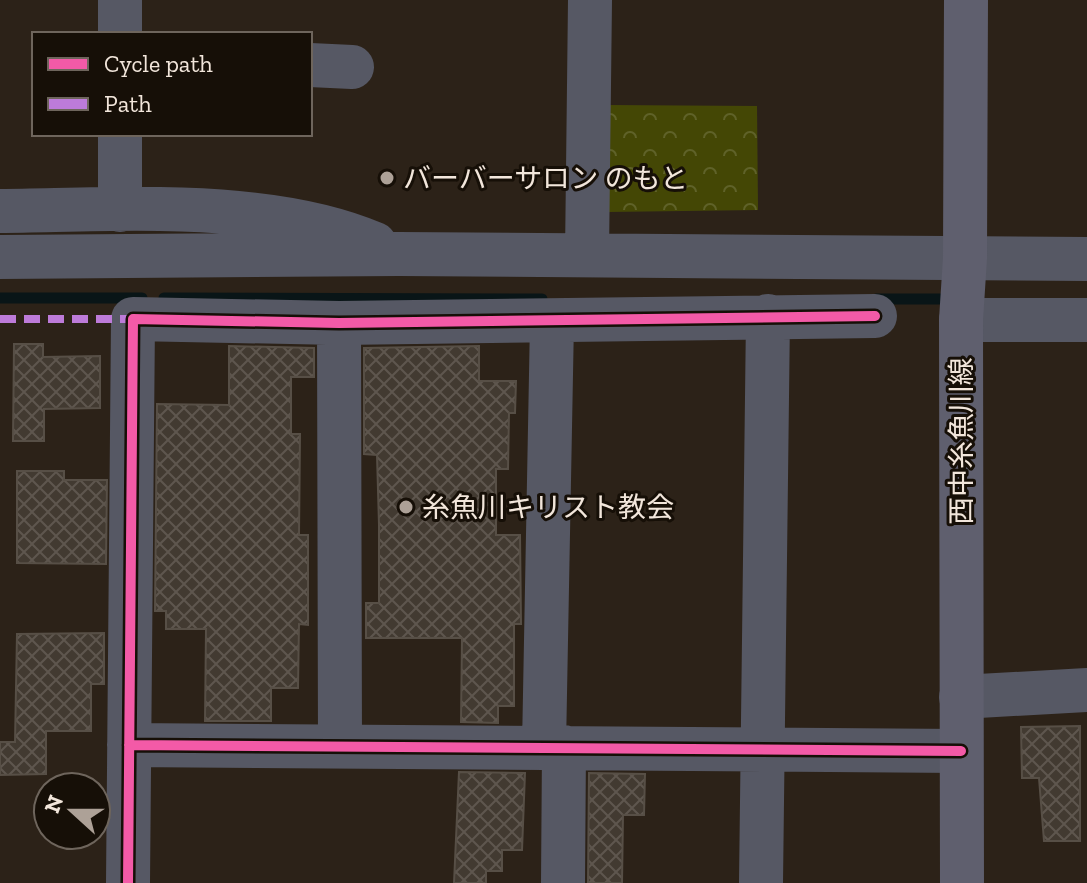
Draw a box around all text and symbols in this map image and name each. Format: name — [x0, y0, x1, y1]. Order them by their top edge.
legend — [32, 32, 312, 136]
text: Cycle path — [104, 49, 213, 78]
text: Path — [104, 89, 152, 118]
place label: バーバーサロン のもと — [403, 162, 688, 195]
marker: バーバーサロン のもと — [378, 169, 396, 187]
street label: 西中糸魚川線 — [945, 357, 978, 525]
place label: 糸魚川キリスト教会 — [422, 491, 674, 524]
marker: 糸魚川キリスト教会 — [397, 498, 415, 516]
north arrow — [32, 771, 112, 851]
text: N — [38, 791, 69, 817]

